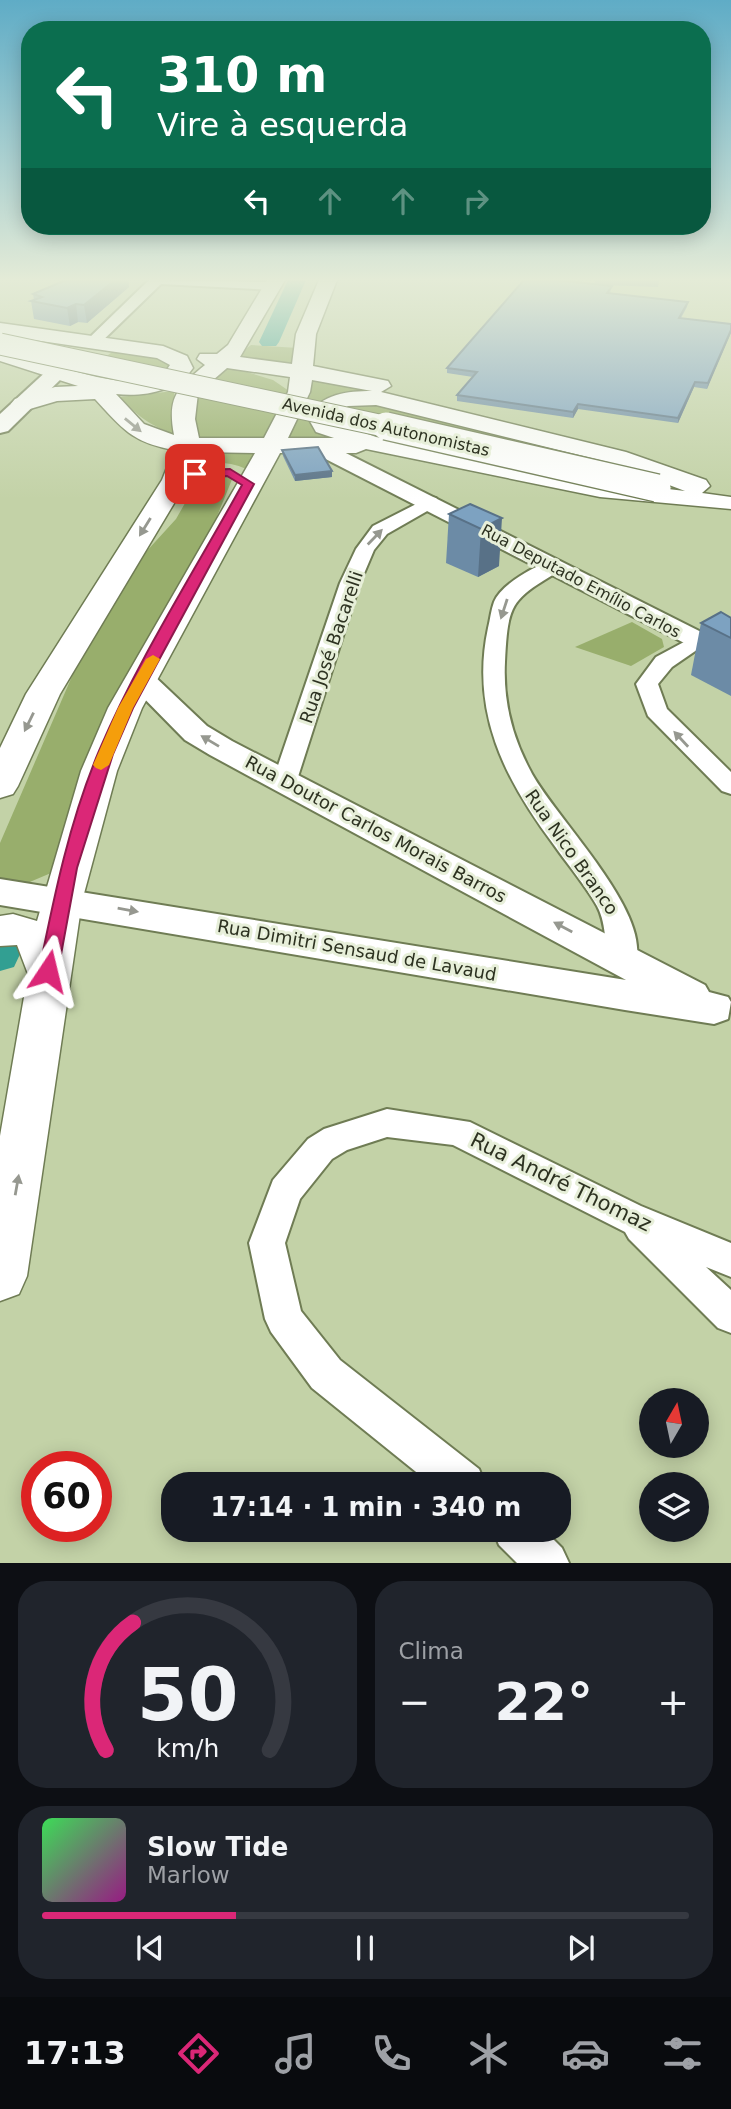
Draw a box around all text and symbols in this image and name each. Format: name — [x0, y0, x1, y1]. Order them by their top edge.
text: 310 m — [157, 47, 327, 104]
icon: left — [42, 49, 133, 140]
text: Vire à esquerda — [157, 106, 408, 144]
icon: left — [238, 182, 276, 220]
icon: ahead — [311, 182, 349, 220]
icon: ahead — [384, 182, 422, 220]
icon: right — [457, 182, 495, 220]
street label: Avenida dos Autonomistas — [280, 394, 492, 460]
one-way arrow — [124, 417, 142, 432]
pin — [165, 444, 225, 504]
icon: arrive — [176, 455, 214, 493]
one-way arrow — [139, 517, 152, 537]
street label: Rua Deputado Emílio Carlos — [478, 520, 684, 642]
one-way arrow — [367, 528, 384, 545]
street label: Rua José Bacarelli — [295, 568, 367, 726]
one-way arrow — [498, 598, 508, 619]
one-way arrow — [24, 712, 35, 732]
one-way arrow — [674, 731, 690, 748]
one-way arrow — [201, 735, 220, 748]
street label: Rua Doutor Carlos Morais Barros — [242, 751, 510, 907]
street label: Rua Nico Branco — [521, 785, 623, 919]
one-way arrow — [118, 905, 140, 916]
street label: Rua Dimitri Sensaud de Lavaud — [216, 915, 498, 985]
one-way arrow — [553, 922, 573, 933]
position arrow — [11, 934, 85, 1008]
street label: Rua André Thomaz — [466, 1128, 656, 1236]
one-way arrow — [11, 1174, 22, 1196]
north arrow — [639, 1388, 709, 1458]
map controls — [639, 1388, 709, 1542]
speed limit sign: 60 — [21, 1451, 112, 1542]
button: layers — [639, 1472, 709, 1542]
text: 17:14 · 1 min · 340 m — [211, 1492, 521, 1522]
text: Clima — [399, 1638, 464, 1664]
text: 50 — [137, 1653, 238, 1738]
text: 22° — [495, 1672, 593, 1732]
text: − — [399, 1680, 430, 1724]
text: + — [657, 1680, 689, 1724]
text: km/h — [156, 1734, 219, 1763]
text: Slow Tide — [147, 1832, 288, 1862]
text: Marlow — [147, 1862, 230, 1888]
icon: previous — [131, 1929, 169, 1967]
icon: pause — [346, 1929, 384, 1967]
icon: next — [562, 1929, 600, 1967]
icon: directions — [174, 2029, 223, 2078]
icon: music — [271, 2029, 320, 2078]
icon: phone — [367, 2029, 416, 2078]
icon: climate — [464, 2029, 513, 2078]
icon: car — [561, 2029, 610, 2078]
icon: filters — [658, 2029, 707, 2078]
text: 17:13 — [24, 2034, 126, 2072]

